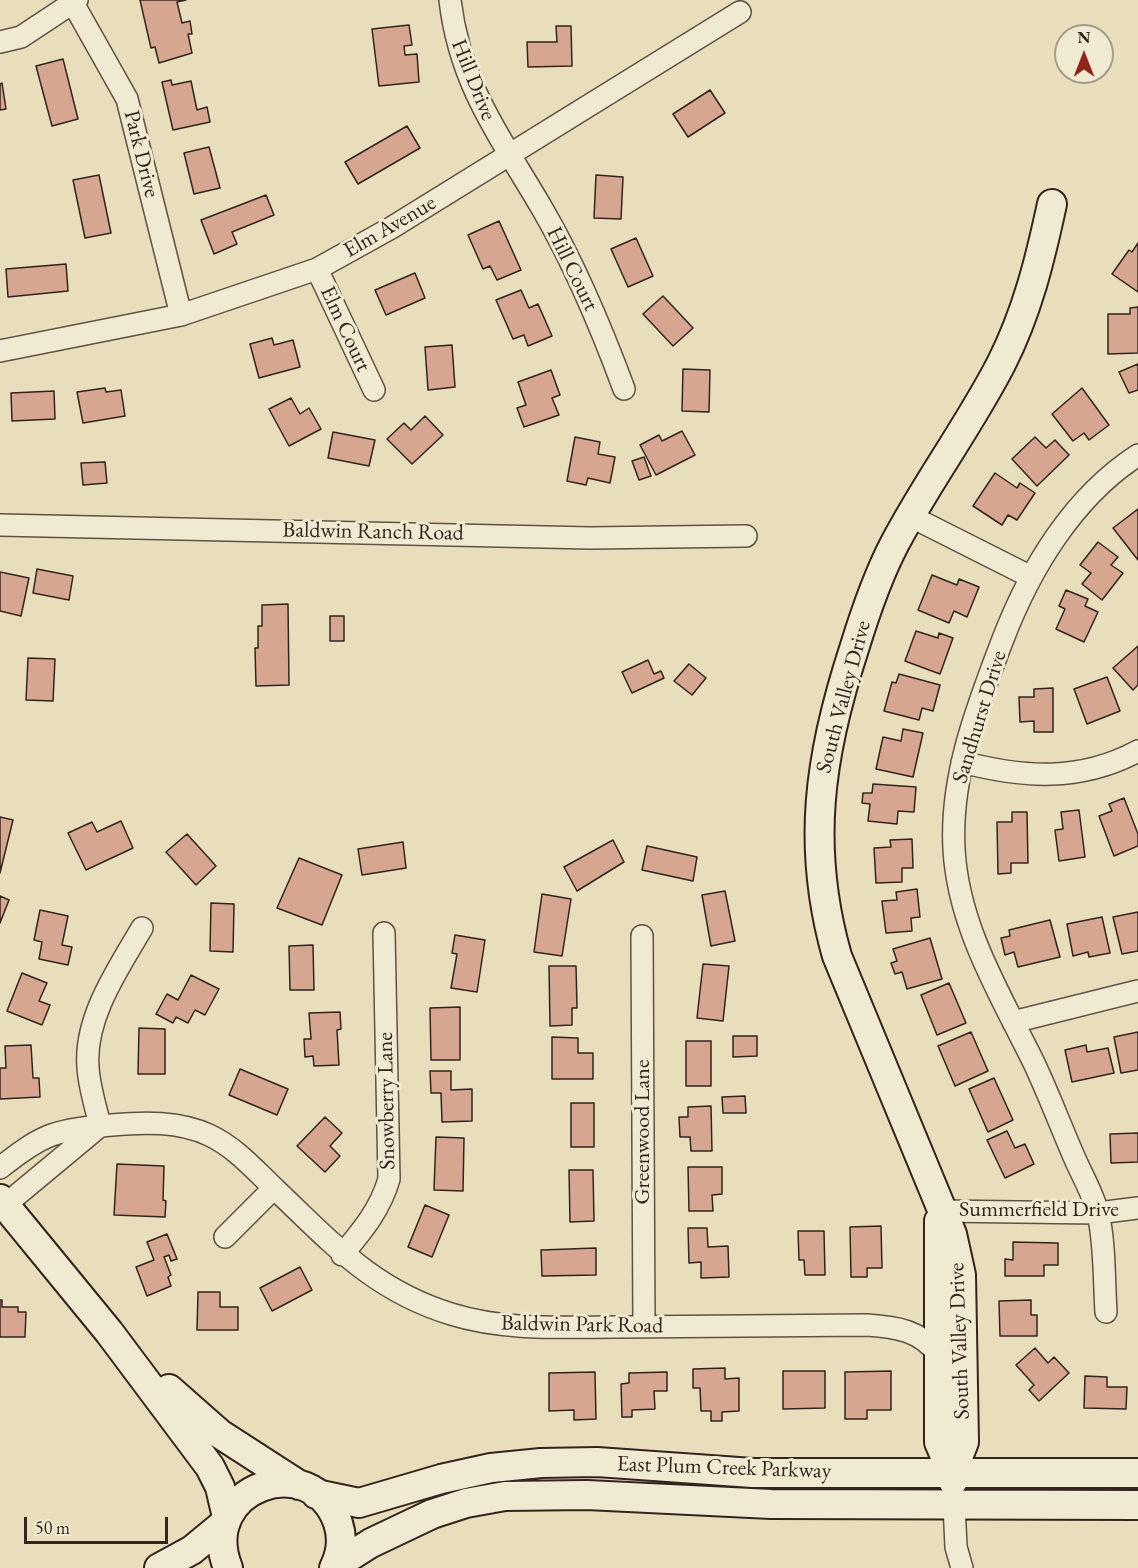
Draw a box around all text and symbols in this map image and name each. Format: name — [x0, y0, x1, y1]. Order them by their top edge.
north arrow — [1054, 24, 1114, 84]
text: N — [1078, 27, 1090, 48]
street label: Hill Drive — [445, 36, 501, 124]
street label: Park Drive — [117, 108, 165, 200]
street label: Elm Avenue — [339, 190, 441, 264]
street label: Hill Court — [540, 223, 604, 315]
street label: Elm Court — [314, 282, 376, 376]
street label: Baldwin Ranch Road — [282, 517, 464, 547]
street label: South Valley Drive — [811, 618, 877, 776]
street label: Sandhurst Drive — [947, 647, 1013, 787]
street label: Snowberry Lane — [373, 1032, 401, 1170]
street label: Greenwood Lane — [630, 1059, 656, 1205]
street label: Summerfield Drive — [959, 1197, 1119, 1223]
street label: South Valley Drive — [944, 1262, 976, 1420]
street label: Baldwin Park Road — [501, 1310, 663, 1340]
street label: East Plum Creek Parkway — [616, 1451, 832, 1485]
scale bar — [27, 1505, 171, 1543]
text: 50 m — [35, 1516, 70, 1539]

